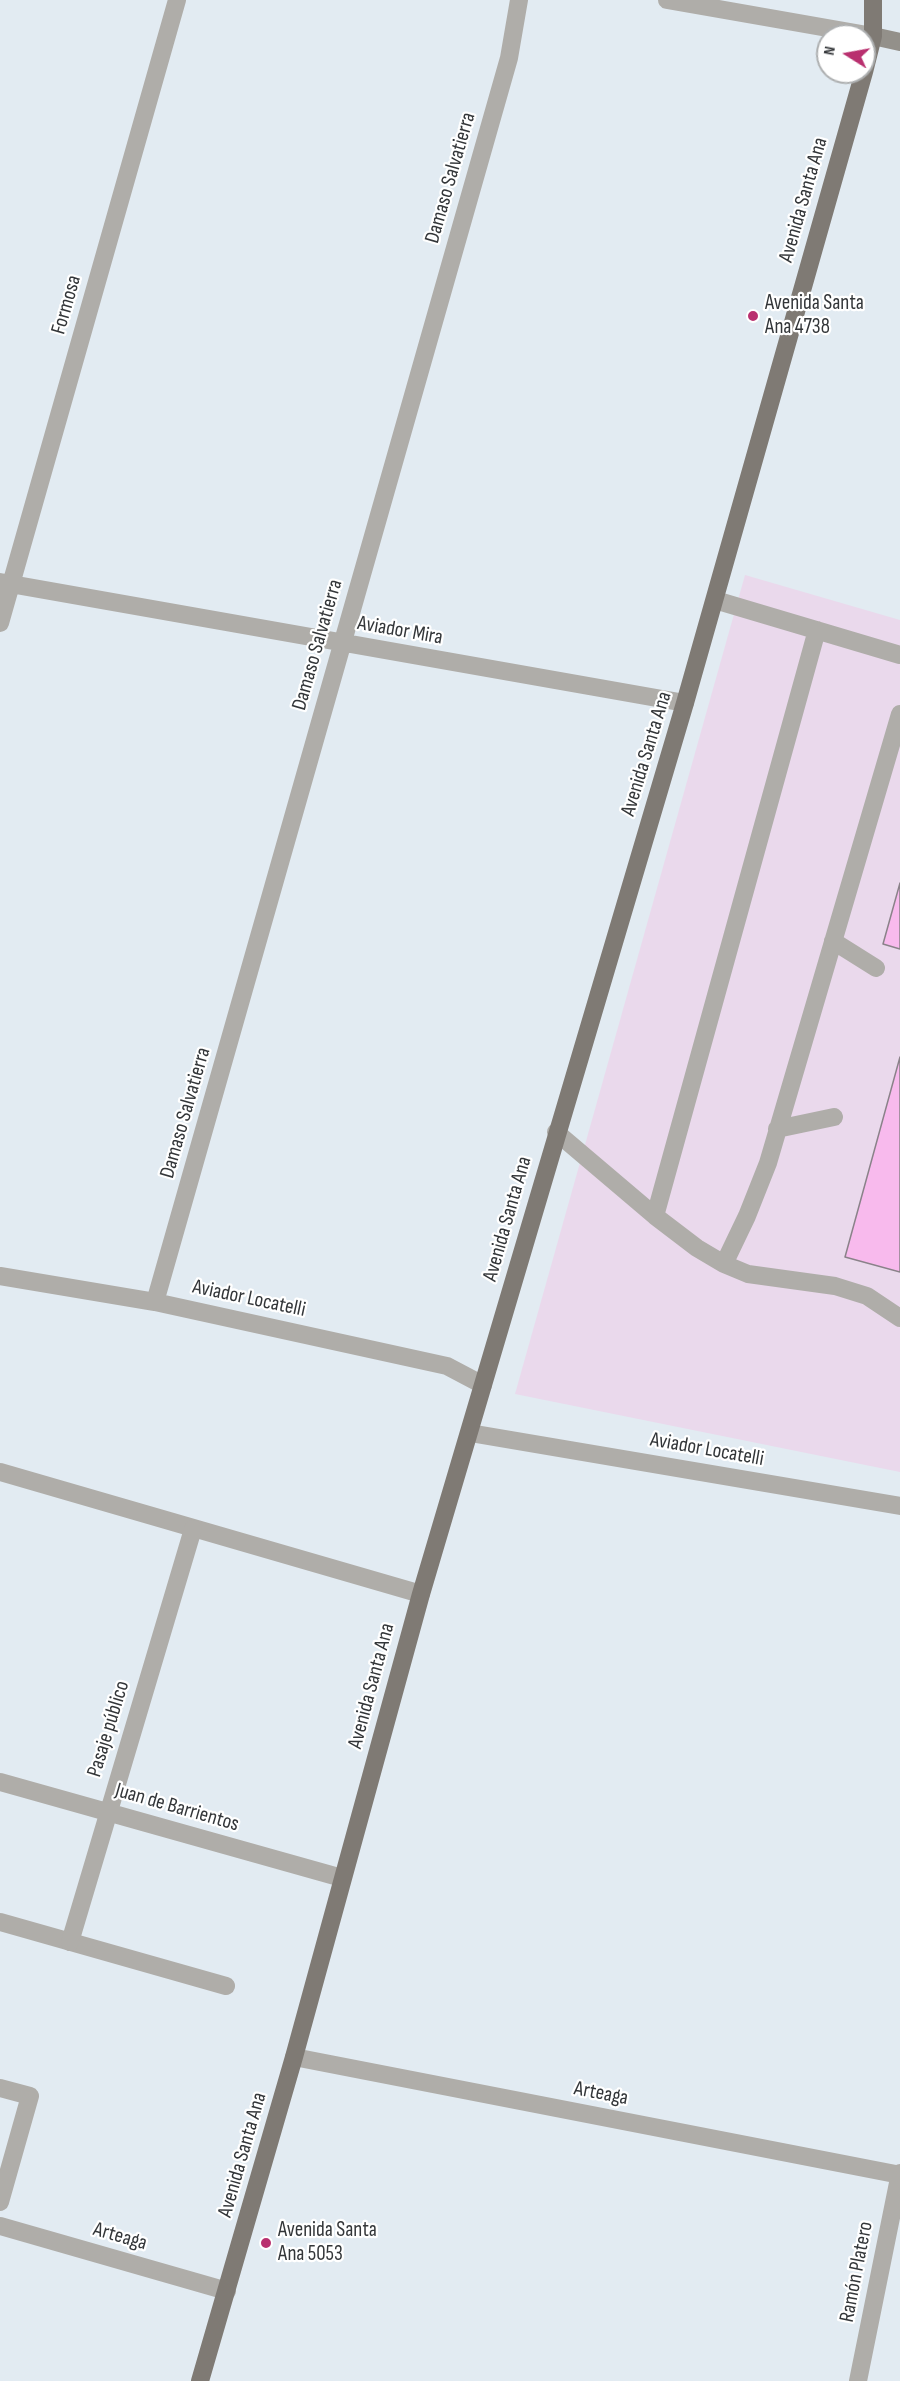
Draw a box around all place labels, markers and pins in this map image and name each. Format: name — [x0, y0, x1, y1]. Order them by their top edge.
place label: Avenida Santa Ana 4738 — [765, 291, 864, 341]
marker: Avenida Santa Ana 4738 — [746, 309, 760, 323]
place label: Avenida Santa Ana 5053 — [278, 2218, 377, 2268]
marker: Avenida Santa Ana 5053 — [259, 2236, 273, 2250]

